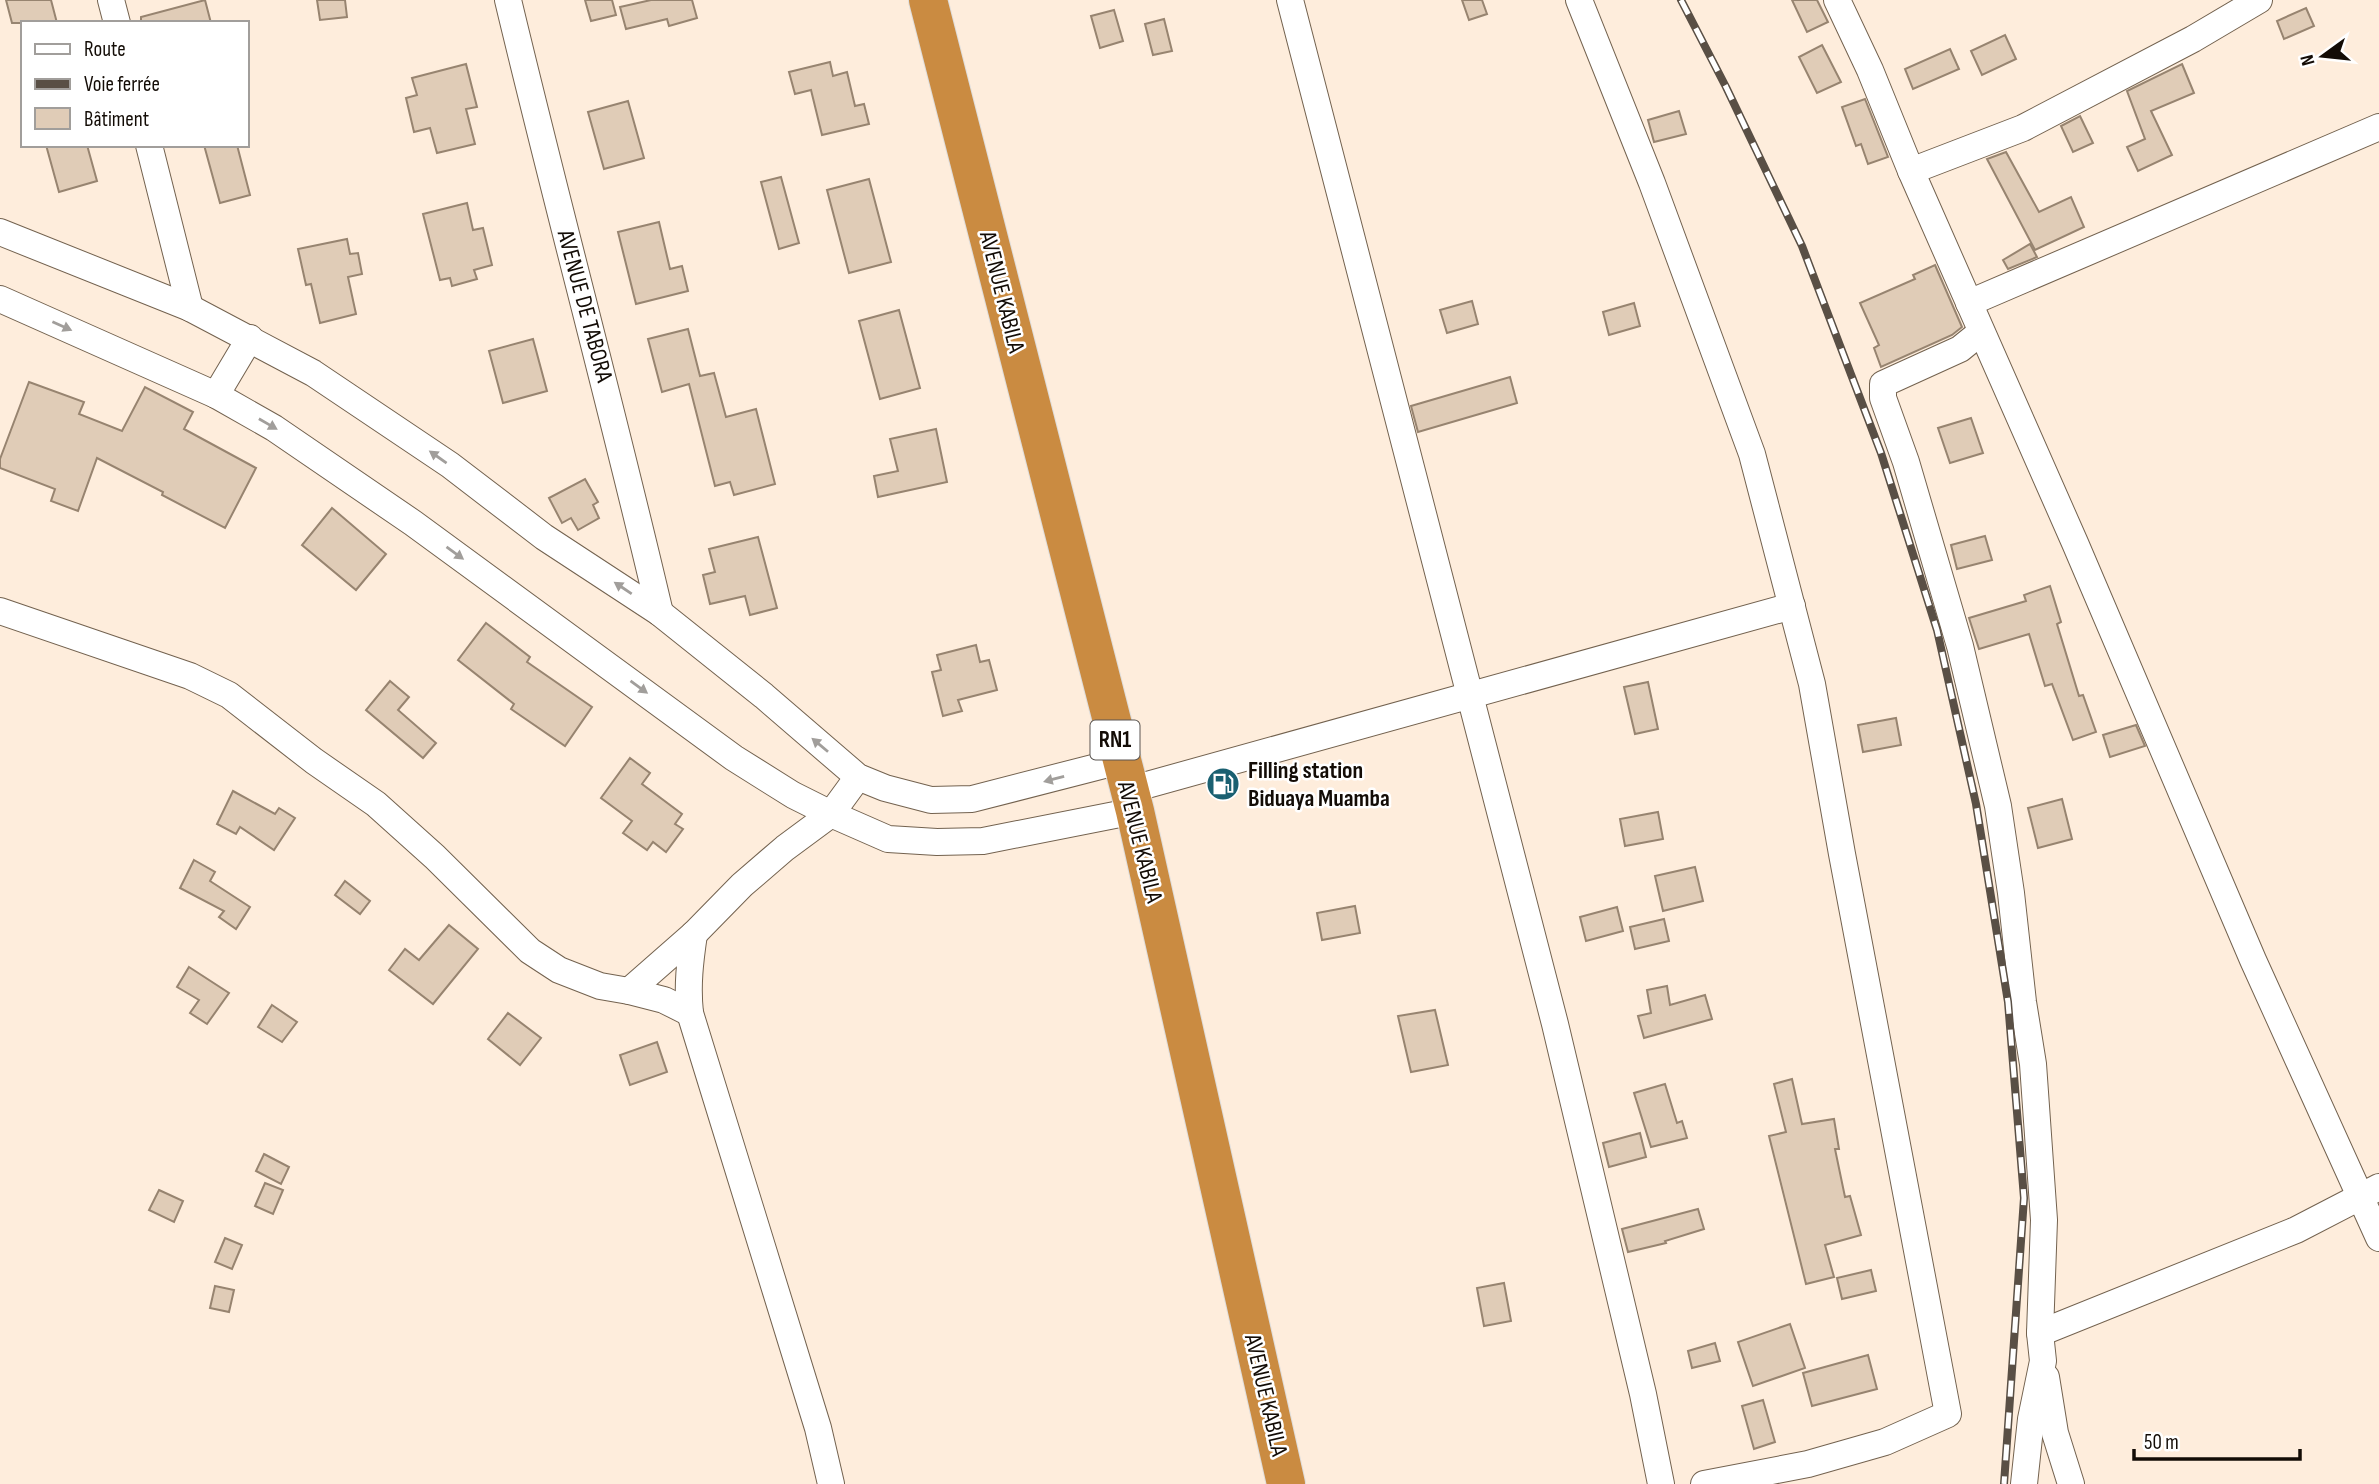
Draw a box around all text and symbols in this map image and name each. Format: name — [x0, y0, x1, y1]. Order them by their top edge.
legend — [21, 21, 248, 147]
north arrow — [2288, 21, 2358, 91]
text: Route — [84, 37, 126, 62]
text: N — [2296, 52, 2320, 68]
text: Voie ferrée — [84, 72, 160, 97]
text: Bâtiment — [84, 107, 149, 132]
street label: AVENUE DE TABORA — [551, 226, 619, 386]
street label: AVENUE KABILA — [973, 227, 1031, 356]
one-way arrow — [52, 321, 73, 332]
one-way arrow — [258, 418, 277, 430]
one-way arrow — [428, 451, 447, 464]
one-way arrow — [446, 546, 464, 560]
one-way arrow — [614, 581, 632, 595]
one-way arrow — [630, 680, 648, 694]
road number: RN1 — [1090, 720, 1140, 760]
one-way arrow — [812, 738, 829, 753]
place label: Filling station Biduaya Muamba — [1248, 756, 1390, 813]
fuel station icon: Filling station Biduaya Muamba — [1204, 765, 1242, 803]
one-way arrow — [1043, 774, 1065, 785]
street label: AVENUE KABILA — [1111, 777, 1169, 906]
street label: AVENUE KABILA — [1238, 1330, 1294, 1459]
scale bar — [2134, 1418, 2300, 1462]
text: 50 m — [2144, 1430, 2179, 1455]

